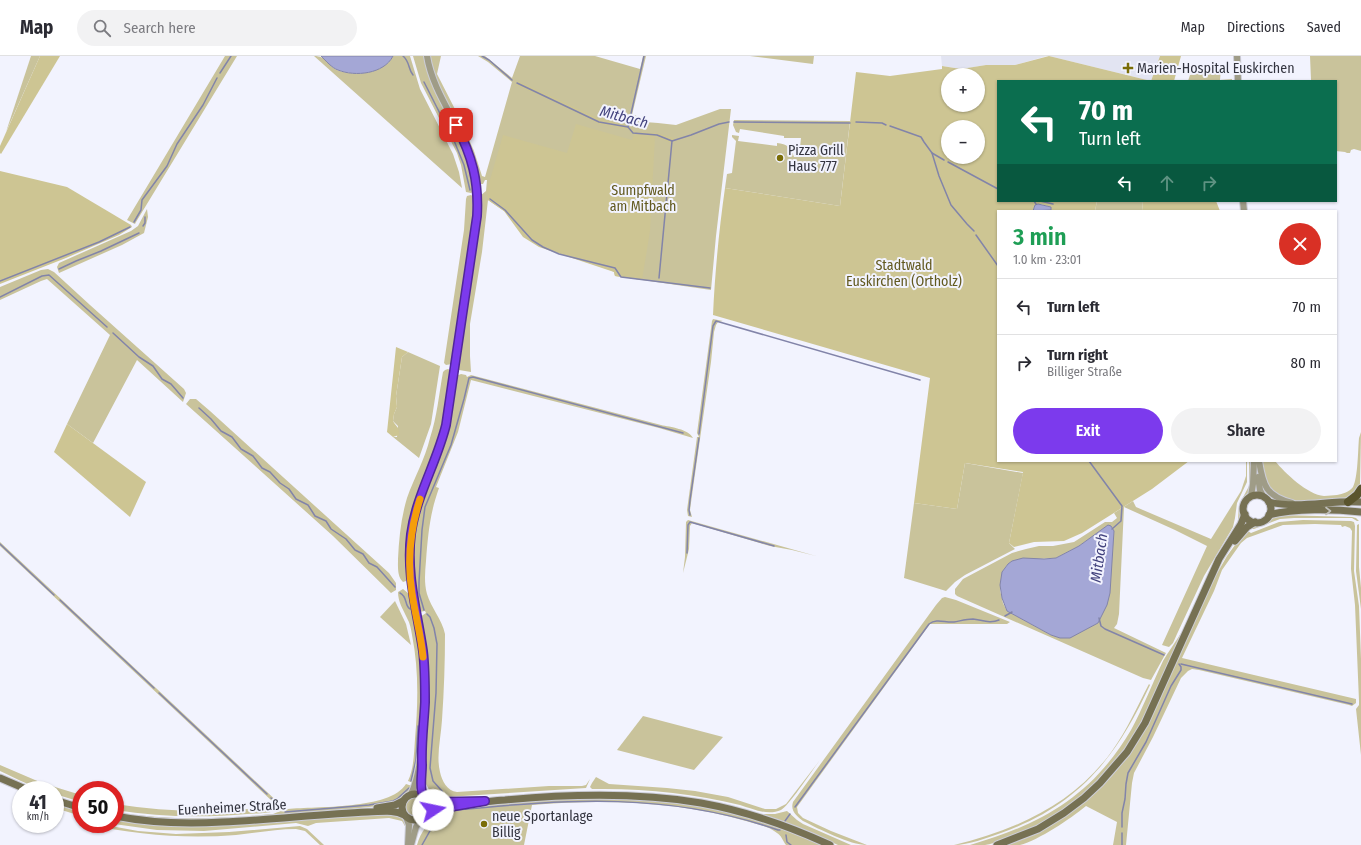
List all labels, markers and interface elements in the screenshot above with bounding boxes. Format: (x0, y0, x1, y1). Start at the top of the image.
search box (77, 10, 357, 46)
text: Map (20, 16, 53, 39)
icon: search (91, 17, 113, 39)
text: Search here (123, 19, 196, 37)
text: Map (1181, 19, 1205, 36)
text: Directions (1227, 19, 1285, 36)
text: Saved (1307, 19, 1341, 36)
place label: Marien-Hospital Euskirchen (1137, 60, 1295, 77)
marker: Marien-Hospital Euskirchen (1122, 62, 1134, 74)
map controls (941, 68, 985, 164)
button: + (941, 68, 985, 112)
text: 70 m (1079, 94, 1133, 127)
icon: left (1013, 96, 1065, 148)
water label: Mitbach (598, 102, 650, 132)
pin (439, 108, 473, 142)
icon: arrive (445, 114, 467, 136)
button: − (941, 120, 985, 164)
text: Turn left (1079, 128, 1141, 150)
place label: Pizza Grill Haus 777 (788, 142, 844, 175)
marker: Pizza Grill Haus 777 (775, 153, 785, 163)
icon: left (1114, 172, 1136, 194)
icon: ahead (1156, 172, 1178, 194)
icon: right (1198, 172, 1220, 194)
park label: Sumpfwald am Mitbach (610, 182, 676, 215)
text: 3 min (1013, 223, 1067, 251)
button: close (1279, 223, 1321, 265)
text: 1.0 km · 23:01 (1013, 252, 1081, 267)
park label: Stadtwald Euskirchen (Ortholz) (846, 257, 962, 290)
icon: left (1013, 296, 1035, 318)
text: Turn left (1047, 298, 1100, 316)
text: 70 m (1292, 298, 1321, 316)
text: Turn right (1047, 346, 1108, 364)
icon: right (1013, 352, 1035, 374)
text: 80 m (1291, 354, 1321, 372)
text: Billiger Straße (1047, 364, 1122, 379)
button: Exit (1013, 408, 1163, 454)
button: Share (1171, 408, 1321, 454)
one-way arrow (1325, 507, 1331, 515)
water label: Mitbach (1087, 532, 1111, 584)
speed limit sign: 50 (72, 781, 124, 833)
position arrow (412, 789, 454, 831)
text: 41 (29, 790, 47, 814)
street label: Euenheimer Straße (177, 796, 287, 819)
place label: neue Sportanlage Billig (492, 808, 593, 841)
text: km/h (27, 811, 49, 823)
marker: neue Sportanlage Billig (479, 819, 489, 829)

